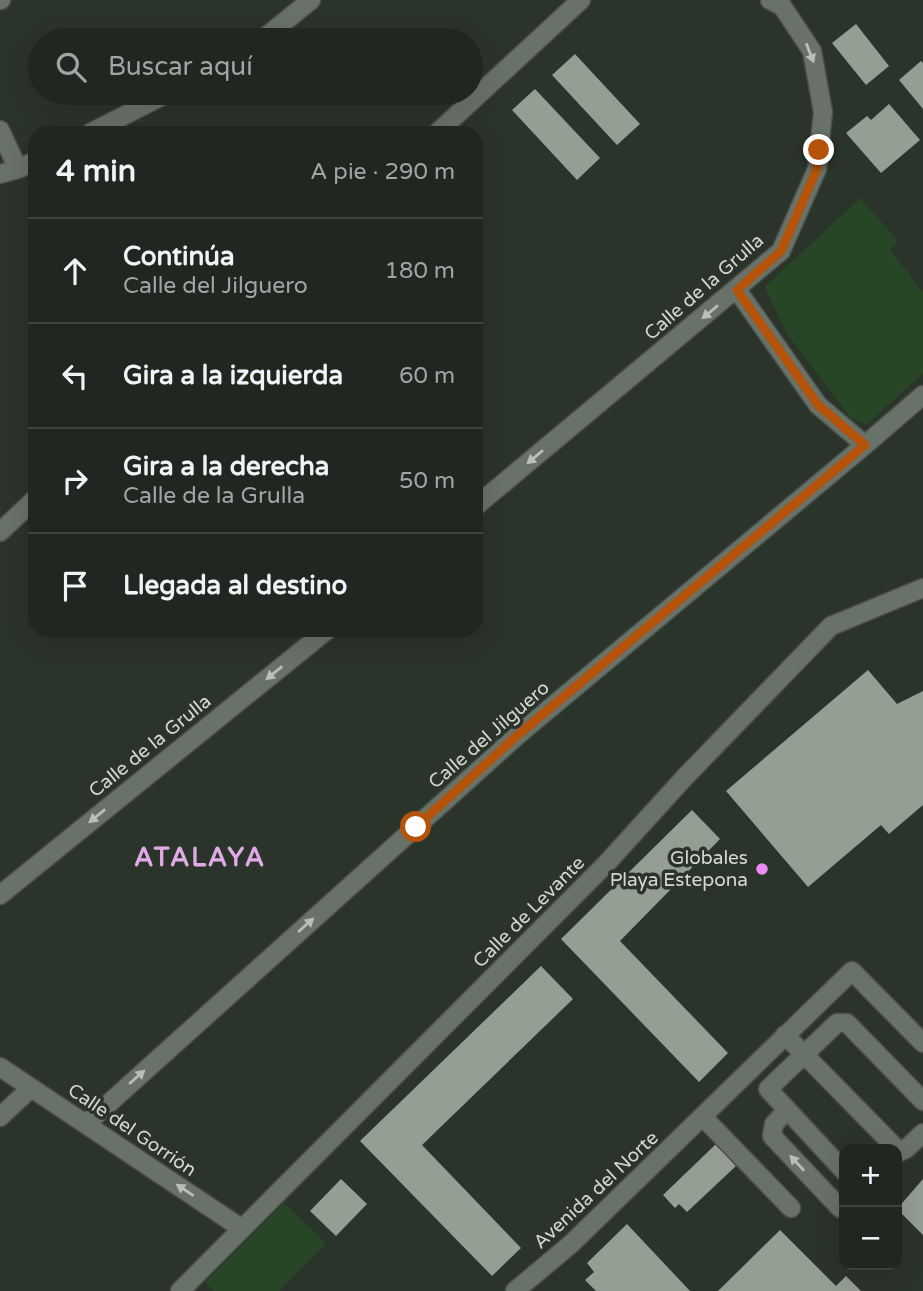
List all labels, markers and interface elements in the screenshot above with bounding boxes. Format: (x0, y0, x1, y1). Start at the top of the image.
search box (28, 28, 483, 105)
one-way arrow (805, 43, 816, 64)
icon: search (52, 48, 90, 86)
text: Buscar aquí (108, 51, 253, 82)
route end (803, 134, 834, 165)
text: 4 min (56, 153, 136, 190)
text: A pie · 290 m (310, 158, 455, 186)
street label: Calle de la Grulla (640, 229, 768, 345)
text: Continúa (123, 241, 235, 272)
icon: ahead (56, 252, 94, 290)
text: 180 m (385, 257, 455, 285)
text: Calle del Jilguero (123, 272, 308, 300)
one-way arrow (701, 304, 719, 320)
icon: left (56, 357, 94, 395)
text: Gira a la izquierda (123, 360, 343, 391)
text: 60 m (399, 362, 455, 390)
one-way arrow (526, 449, 544, 465)
text: Gira a la derecha (123, 451, 329, 482)
icon: right (56, 462, 94, 500)
text: 50 m (399, 467, 455, 495)
text: Calle de la Grulla (123, 482, 305, 510)
icon: arrive (56, 567, 94, 605)
text: Llegada al destino (123, 570, 347, 601)
one-way arrow (265, 666, 283, 680)
street label: Calle del Jilguero (424, 677, 554, 793)
street label: Calle de la Grulla (85, 690, 215, 802)
one-way arrow (88, 809, 106, 823)
route start (400, 811, 431, 842)
district label: ATALAYA (134, 842, 266, 873)
place label: Globales Playa Estepona (610, 847, 748, 891)
street label: Calle de Levante (469, 852, 589, 972)
marker: Globales Playa Estepona (754, 861, 770, 877)
one-way arrow (298, 918, 315, 933)
one-way arrow (128, 1070, 145, 1086)
street label: Calle del Gorrión (64, 1079, 200, 1181)
street label: Avenida del Norte (529, 1127, 663, 1253)
map controls (839, 1144, 902, 1270)
button: + (839, 1144, 902, 1207)
one-way arrow (790, 1155, 806, 1172)
one-way arrow (175, 1183, 195, 1196)
button: − (839, 1207, 902, 1270)

